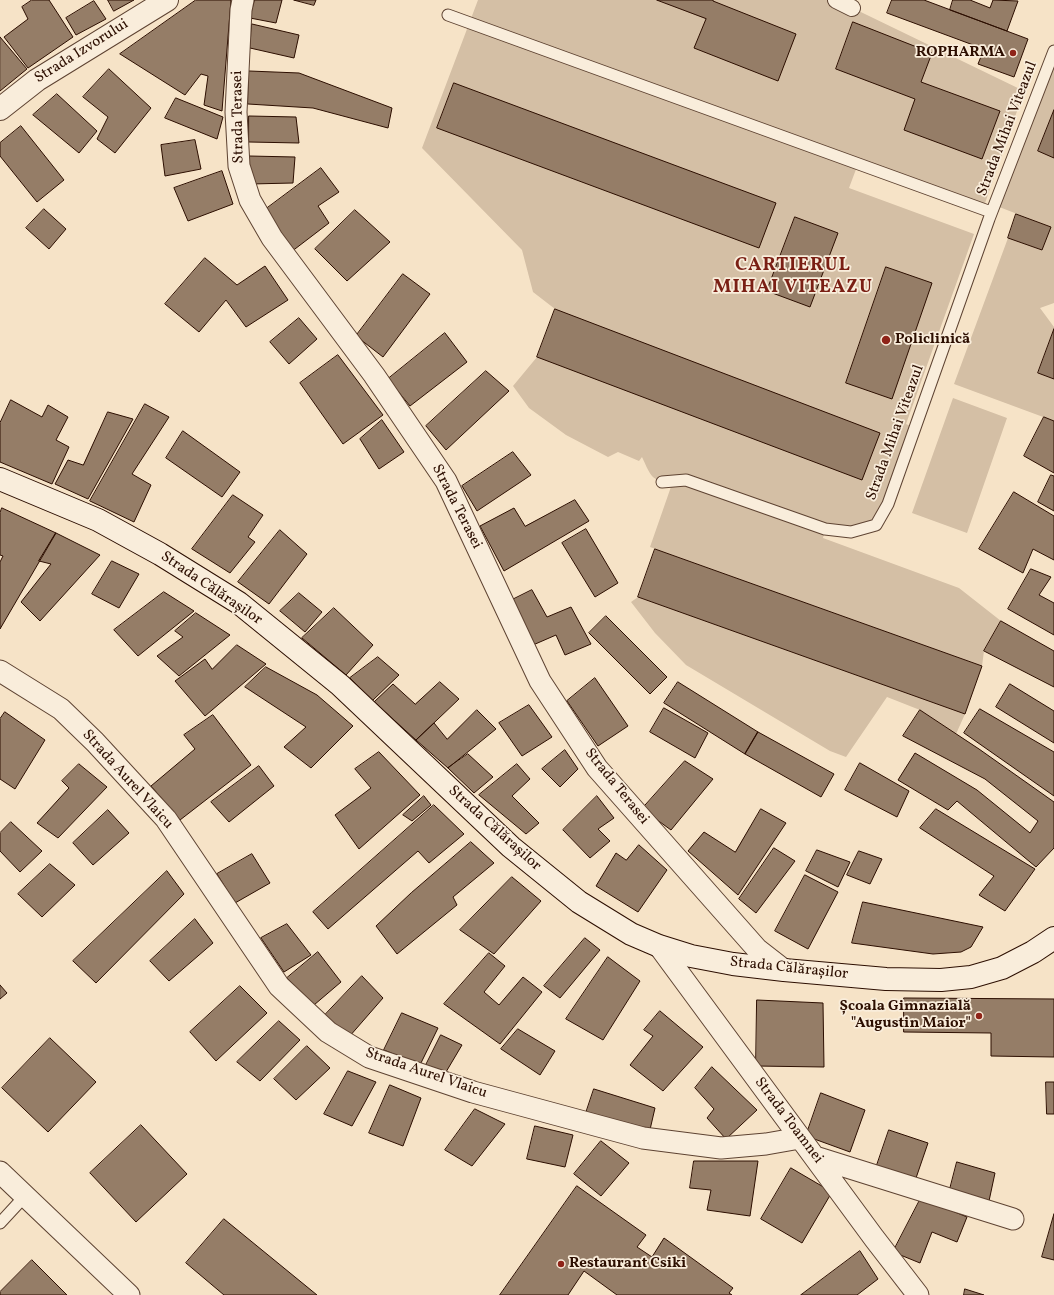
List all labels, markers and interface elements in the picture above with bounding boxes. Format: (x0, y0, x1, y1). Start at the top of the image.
street label: Strada Izvorului (32, 16, 132, 88)
place label: ROPHARMA (916, 44, 1005, 62)
marker: ROPHARMA (1008, 48, 1018, 58)
street label: Strada Mihai Viteazul (974, 59, 1042, 199)
street label: Strada Terasei (229, 70, 249, 164)
district label: CARTIERUL MIHAI VITEAZU (713, 256, 873, 300)
place label: Policlinică (895, 331, 970, 349)
marker: Policlinică (880, 334, 892, 346)
street label: Strada Mihai Viteazul (863, 363, 929, 503)
street label: Strada Terasei (427, 462, 485, 552)
street label: Strada Călărașilor (157, 548, 265, 630)
street label: Strada Aurel Vlaicu (78, 727, 176, 833)
street label: Strada Terasei (580, 745, 652, 829)
street label: Strada Călărașilor (444, 783, 544, 875)
street label: Strada Călărașilor (729, 954, 849, 984)
place label: Școala Gimnazială "Augustin Maior" (840, 998, 971, 1033)
marker: Școala Gimnazială "Augustin Maior" (974, 1011, 984, 1021)
street label: Strada Aurel Vlaicu (363, 1045, 489, 1103)
street label: Strada Toamnei (750, 1074, 826, 1168)
place label: Restaurant Csiki (569, 1255, 686, 1273)
marker: Restaurant Csiki (556, 1259, 566, 1269)

